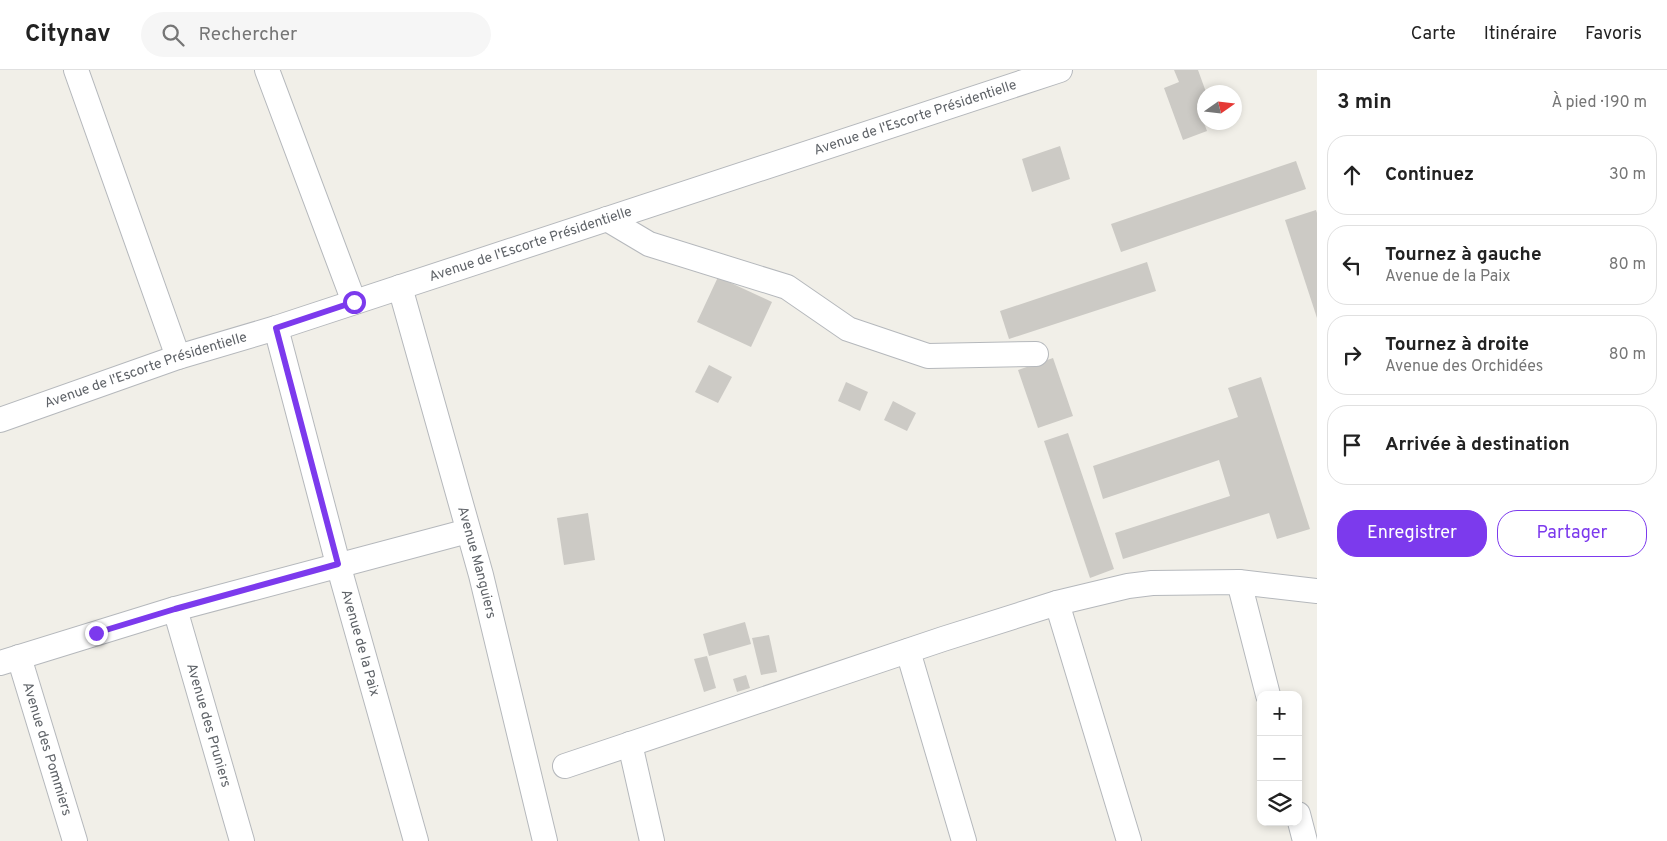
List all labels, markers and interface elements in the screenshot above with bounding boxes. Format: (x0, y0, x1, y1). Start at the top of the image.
search box (141, 12, 491, 57)
text: Citynav (25, 20, 111, 50)
icon: search (159, 21, 187, 49)
text: Rechercher (199, 23, 297, 47)
text: Carte (1411, 23, 1456, 46)
text: Itinéraire (1484, 23, 1557, 46)
text: Favoris (1585, 23, 1642, 46)
street label: Avenue de l'Escorte Présidentielle (812, 76, 1019, 159)
north arrow (1197, 85, 1242, 130)
text: 3 min (1337, 89, 1392, 116)
text: À pied · 190 m (1552, 93, 1647, 113)
icon: ahead (1338, 161, 1366, 189)
text: Continuez (1385, 163, 1474, 187)
text: 30 m (1609, 165, 1646, 185)
street label: Avenue de l'Escorte Présidentielle (427, 203, 634, 286)
text: Tournez à gauche (1385, 243, 1542, 267)
icon: left (1338, 251, 1366, 279)
text: 80 m (1609, 255, 1646, 275)
text: Avenue de la Paix (1385, 267, 1511, 287)
route start (343, 291, 366, 314)
street label: Avenue de l'Escorte Présidentielle (42, 329, 249, 412)
text: Tournez à droite (1385, 333, 1529, 357)
icon: right (1338, 341, 1366, 369)
text: 80 m (1609, 345, 1646, 365)
text: Avenue des Orchidées (1385, 357, 1543, 377)
icon: arrive (1338, 431, 1366, 459)
text: Arrivée à destination (1385, 433, 1570, 457)
street label: Avenue Manguiers (454, 504, 500, 620)
button: Enregistrer (1337, 510, 1487, 557)
button: Partager (1497, 510, 1647, 557)
street label: Avenue de la Paix (337, 588, 383, 698)
route end (85, 622, 108, 645)
street label: Avenue des Pruniers (183, 661, 235, 789)
street label: Avenue des Pommiers (19, 680, 75, 818)
map controls (1257, 691, 1302, 826)
button: + (1257, 691, 1302, 736)
button: − (1257, 736, 1302, 781)
button: layers (1257, 781, 1302, 826)

